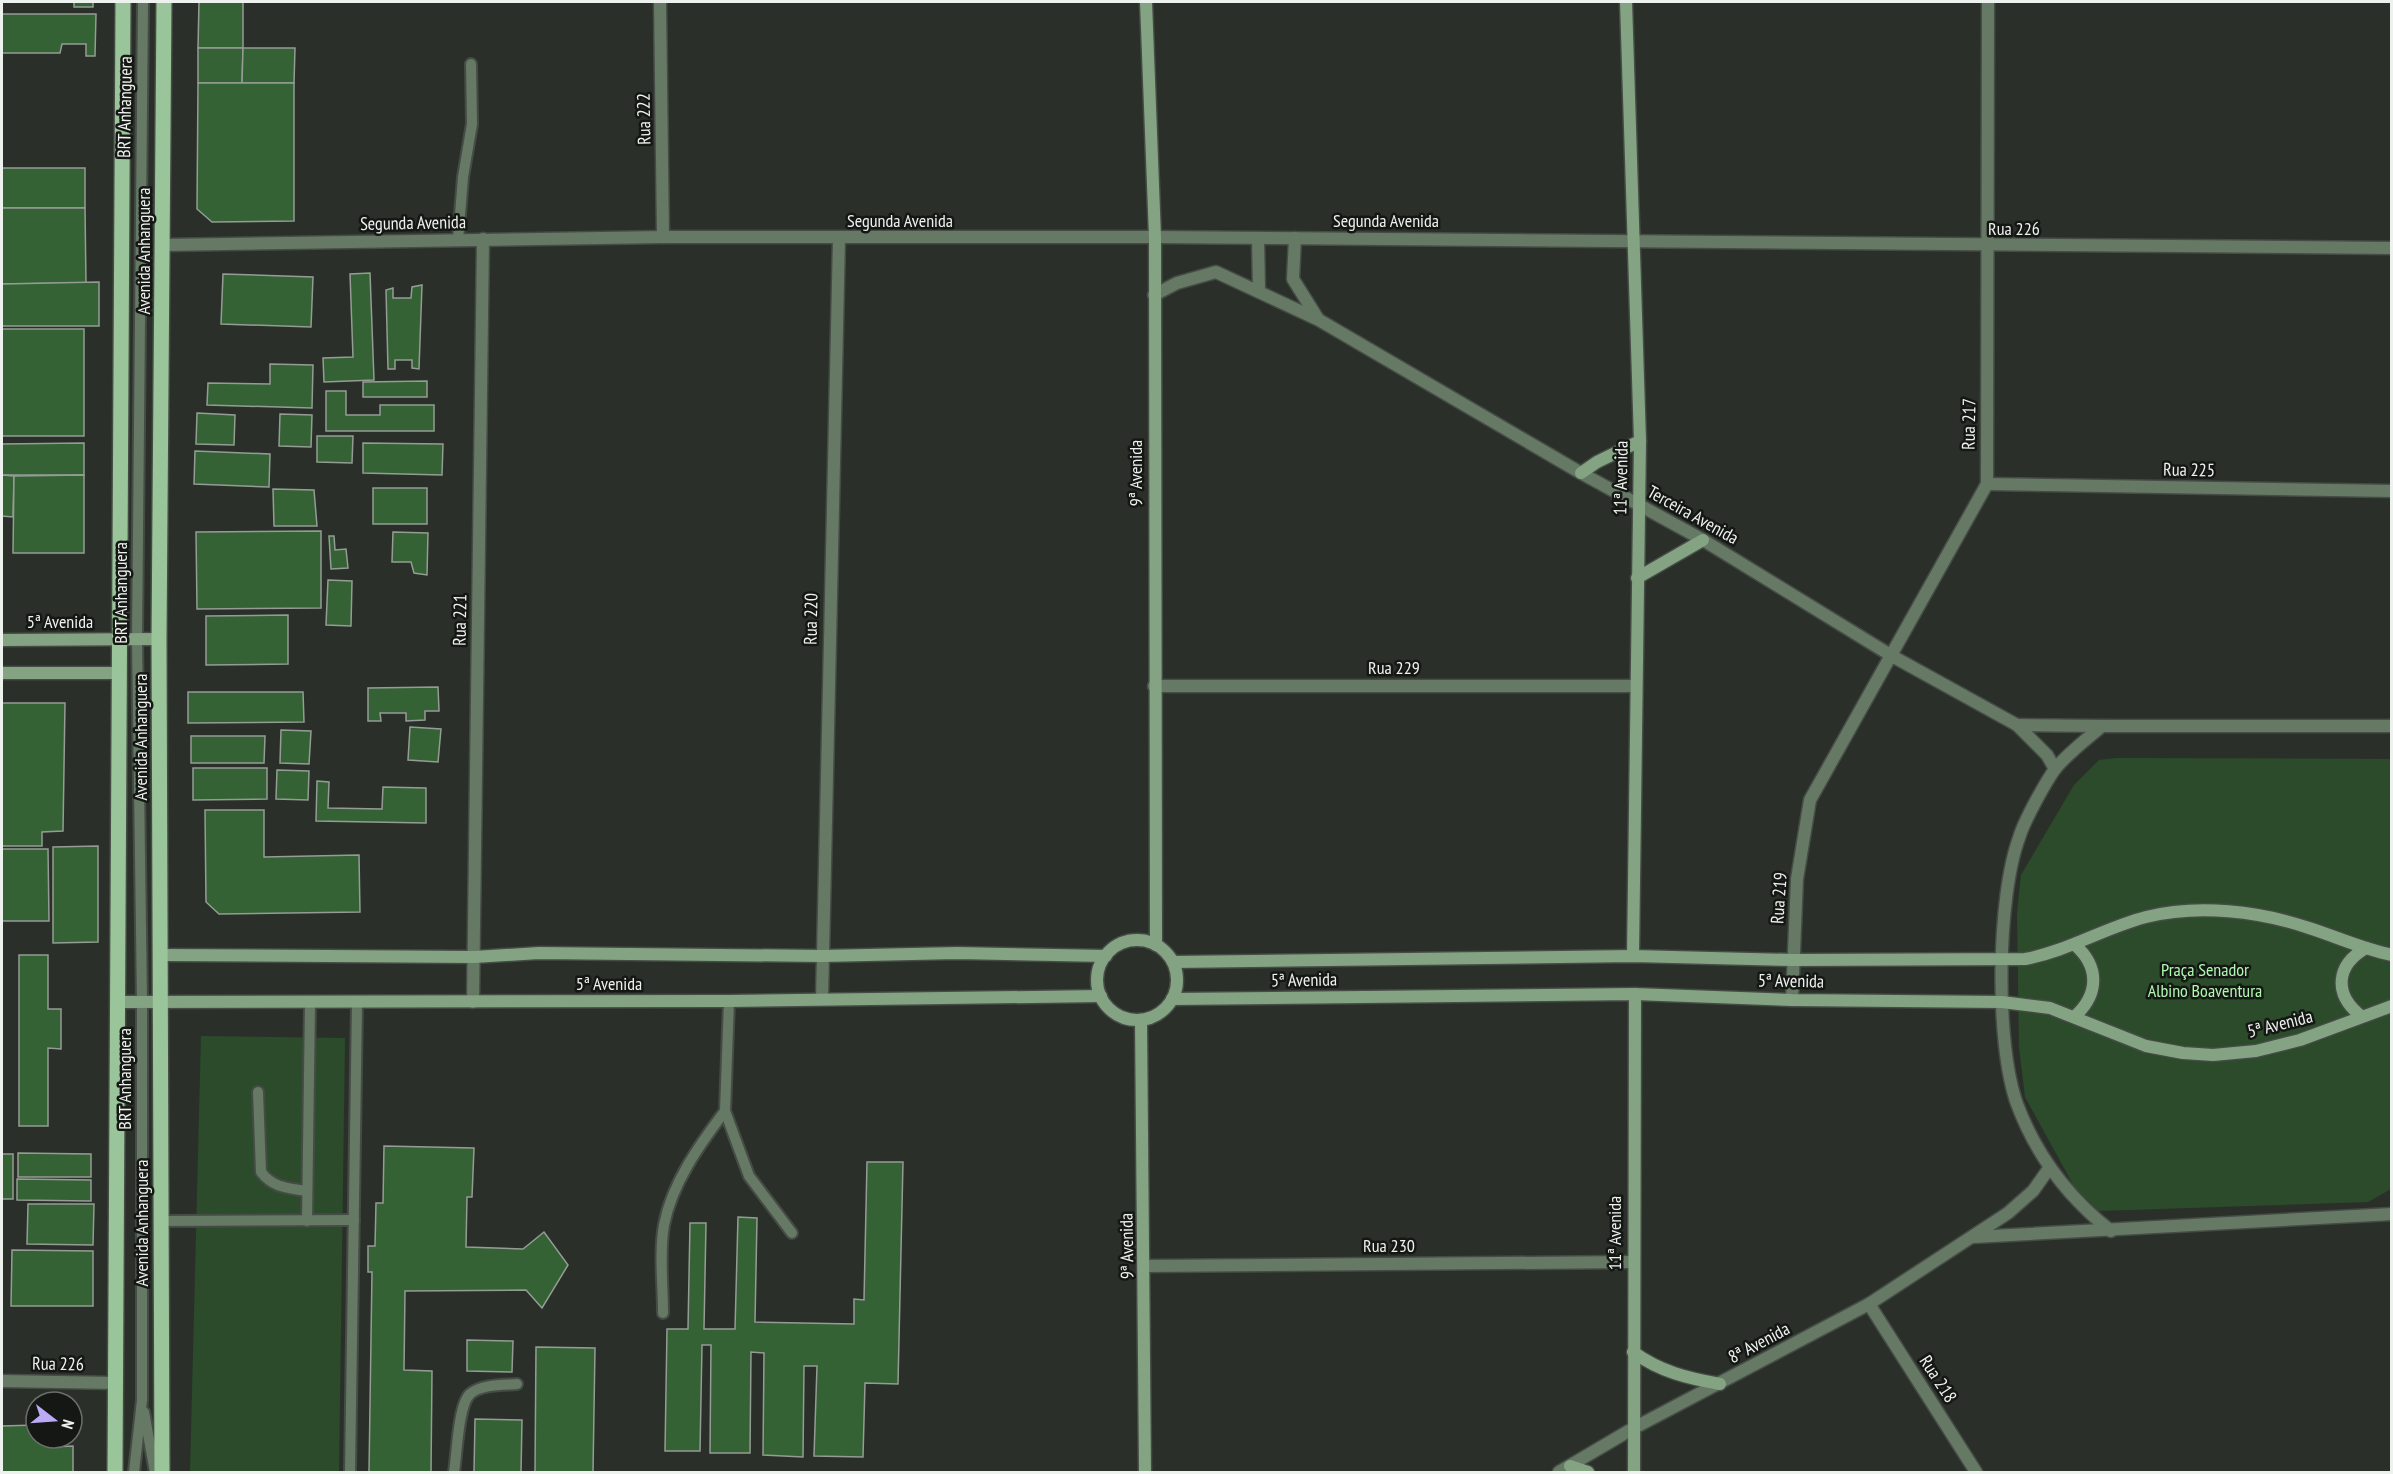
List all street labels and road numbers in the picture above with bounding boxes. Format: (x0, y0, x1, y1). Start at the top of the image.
street label: BRT Anhanguera (112, 56, 137, 158)
street label: Rua 222 (632, 93, 655, 145)
street label: Avenida Anhanguera (132, 187, 155, 315)
street label: Segunda Avenida (847, 209, 953, 232)
street label: Segunda Avenida (1333, 209, 1439, 232)
street label: Segunda Avenida (360, 210, 466, 235)
street label: Rua 226 (1988, 217, 2040, 240)
street label: Rua 217 (1957, 398, 1980, 450)
street label: 9ª Avenida (1124, 440, 1147, 506)
street label: 11ª Avenida (1608, 441, 1633, 515)
street label: Rua 225 (2163, 458, 2215, 481)
street label: Terceira Avenida (1644, 480, 1743, 549)
street label: BRT Anhanguera (109, 542, 132, 644)
street label: Rua 220 (799, 593, 822, 645)
street label: Rua 221 (448, 594, 471, 646)
street label: 5ª Avenida (27, 610, 93, 633)
street label: Rua 229 (1368, 656, 1420, 679)
street label: Avenida Anhanguera (129, 673, 152, 801)
street label: Rua 219 (1765, 871, 1792, 925)
street label: 5ª Avenida (1271, 967, 1337, 992)
street label: 5ª Avenida (1758, 968, 1824, 993)
street label: 5ª Avenida (576, 972, 642, 995)
street label: 5ª Avenida (2245, 1004, 2315, 1043)
street label: BRT Anhanguera (113, 1028, 136, 1130)
street label: Avenida Anhanguera (130, 1159, 153, 1287)
street label: 11ª Avenida (1603, 1196, 1626, 1270)
street label: 9ª Avenida (1114, 1213, 1139, 1279)
street label: Rua 230 (1363, 1234, 1415, 1257)
street label: 8ª Avenida (1724, 1317, 1793, 1368)
street label: Rua 218 (1915, 1351, 1962, 1407)
street label: Rua 226 (32, 1352, 84, 1375)

